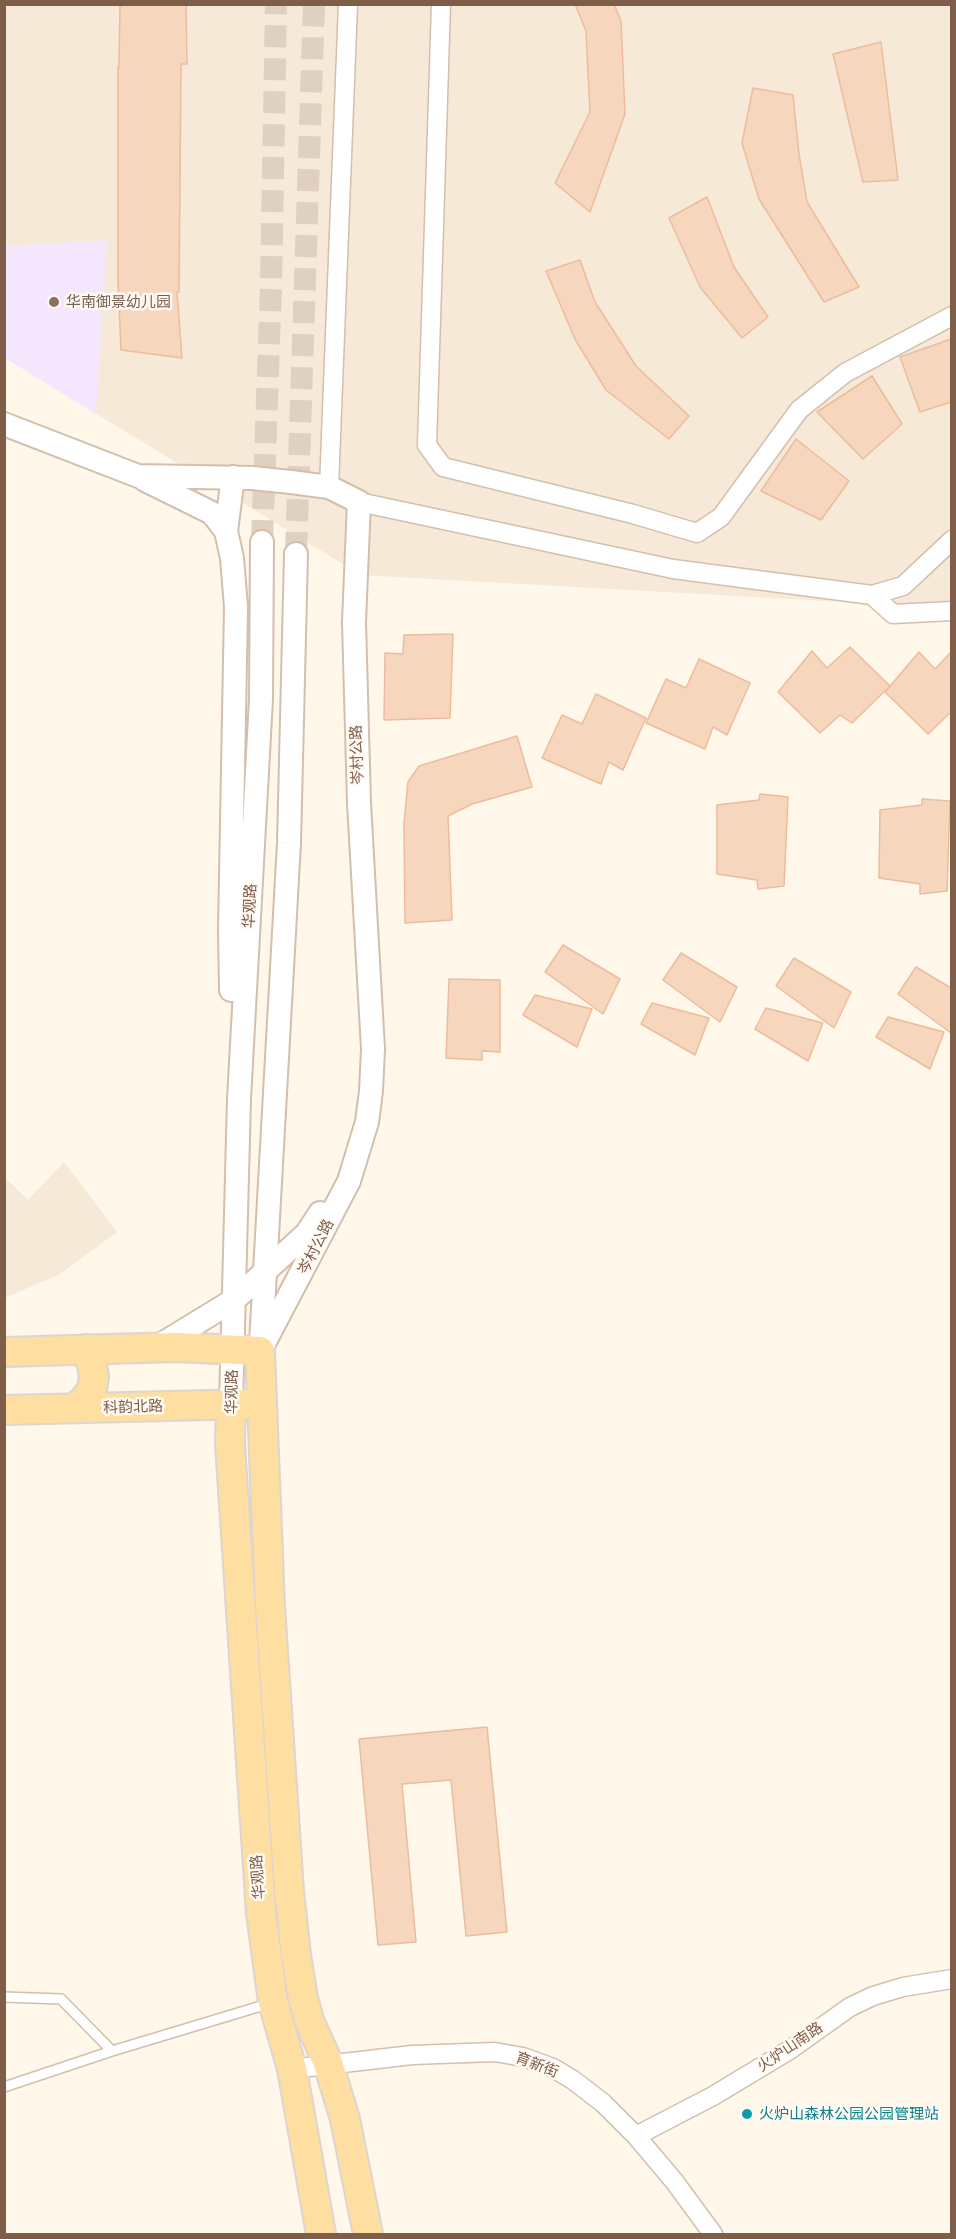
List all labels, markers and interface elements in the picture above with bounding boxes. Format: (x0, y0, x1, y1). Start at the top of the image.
place label: 华南御景幼儿园 (66, 293, 171, 311)
marker: 华南御景幼儿园 (47, 295, 61, 309)
street label: 岑村公路 (347, 725, 367, 785)
street label: 华观路 (240, 883, 260, 929)
street label: 岑村公路 (294, 1216, 338, 1278)
street label: 华观路 (223, 1369, 241, 1415)
street label: 科韵北路 (103, 1397, 163, 1417)
street label: 华观路 (247, 1854, 269, 1900)
street label: 火炉山南路 (754, 2019, 826, 2075)
street label: 育新街 (513, 2049, 561, 2081)
place label: 火炉山森林公园公园管理站 (759, 2105, 939, 2123)
marker: 火炉山森林公园公园管理站 (740, 2107, 754, 2121)

